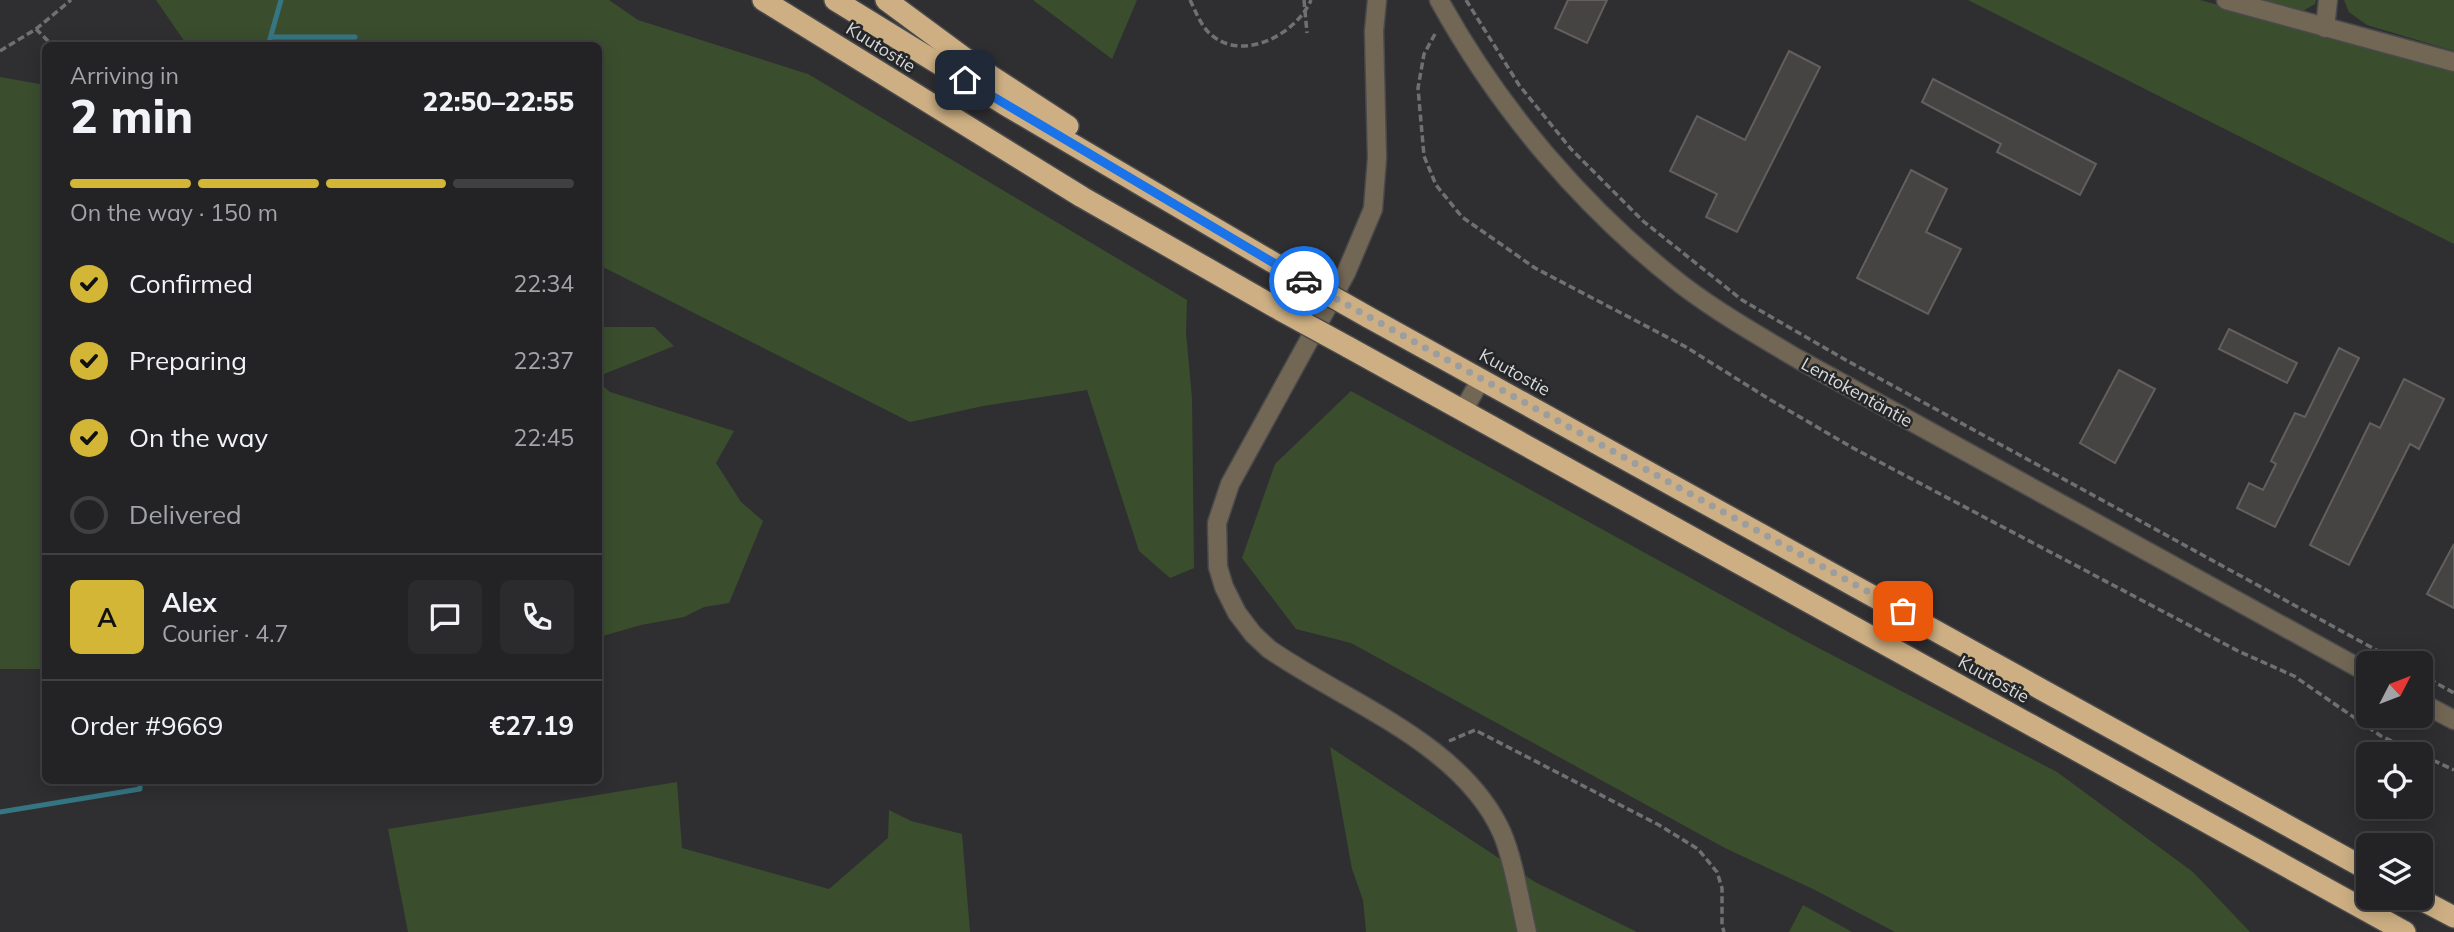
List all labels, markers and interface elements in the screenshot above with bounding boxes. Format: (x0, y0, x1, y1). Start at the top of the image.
street label: Kuutostie (842, 17, 920, 77)
pin (935, 50, 995, 110)
text: Arriving in (70, 61, 179, 90)
icon: home (946, 61, 984, 99)
text: 22:50–22:55 (423, 85, 574, 118)
text: 2 min (70, 87, 193, 145)
text: On the way · 150 m (70, 198, 278, 227)
courier (1269, 246, 1339, 316)
icon: car (1285, 262, 1323, 300)
icon: check (70, 265, 108, 303)
text: Confirmed (129, 267, 253, 300)
text: 22:34 (514, 269, 574, 298)
icon: check (70, 342, 108, 380)
street label: Kuutostie (1475, 343, 1555, 401)
text: Preparing (129, 344, 247, 377)
text: 22:37 (514, 346, 574, 375)
street label: Lentokentäntie (1797, 352, 1917, 432)
icon: check (70, 419, 108, 457)
text: On the way (129, 421, 268, 454)
text: 22:45 (514, 423, 574, 452)
text: Delivered (129, 498, 242, 531)
button: chat (408, 580, 482, 654)
button: phone (500, 580, 574, 654)
pin (1873, 581, 1933, 641)
text: Alex (162, 586, 217, 619)
icon: bag (1884, 592, 1922, 630)
text: A (97, 601, 117, 634)
text: Courier · 4.7 (162, 619, 288, 648)
street label: Kuutostie (1954, 650, 2034, 708)
north arrow (2356, 651, 2432, 728)
map controls (2356, 651, 2433, 910)
text: Order #9669 (70, 709, 223, 742)
text: €27.19 (490, 709, 574, 742)
button: locate (2356, 742, 2433, 819)
button: layers (2356, 833, 2433, 910)

